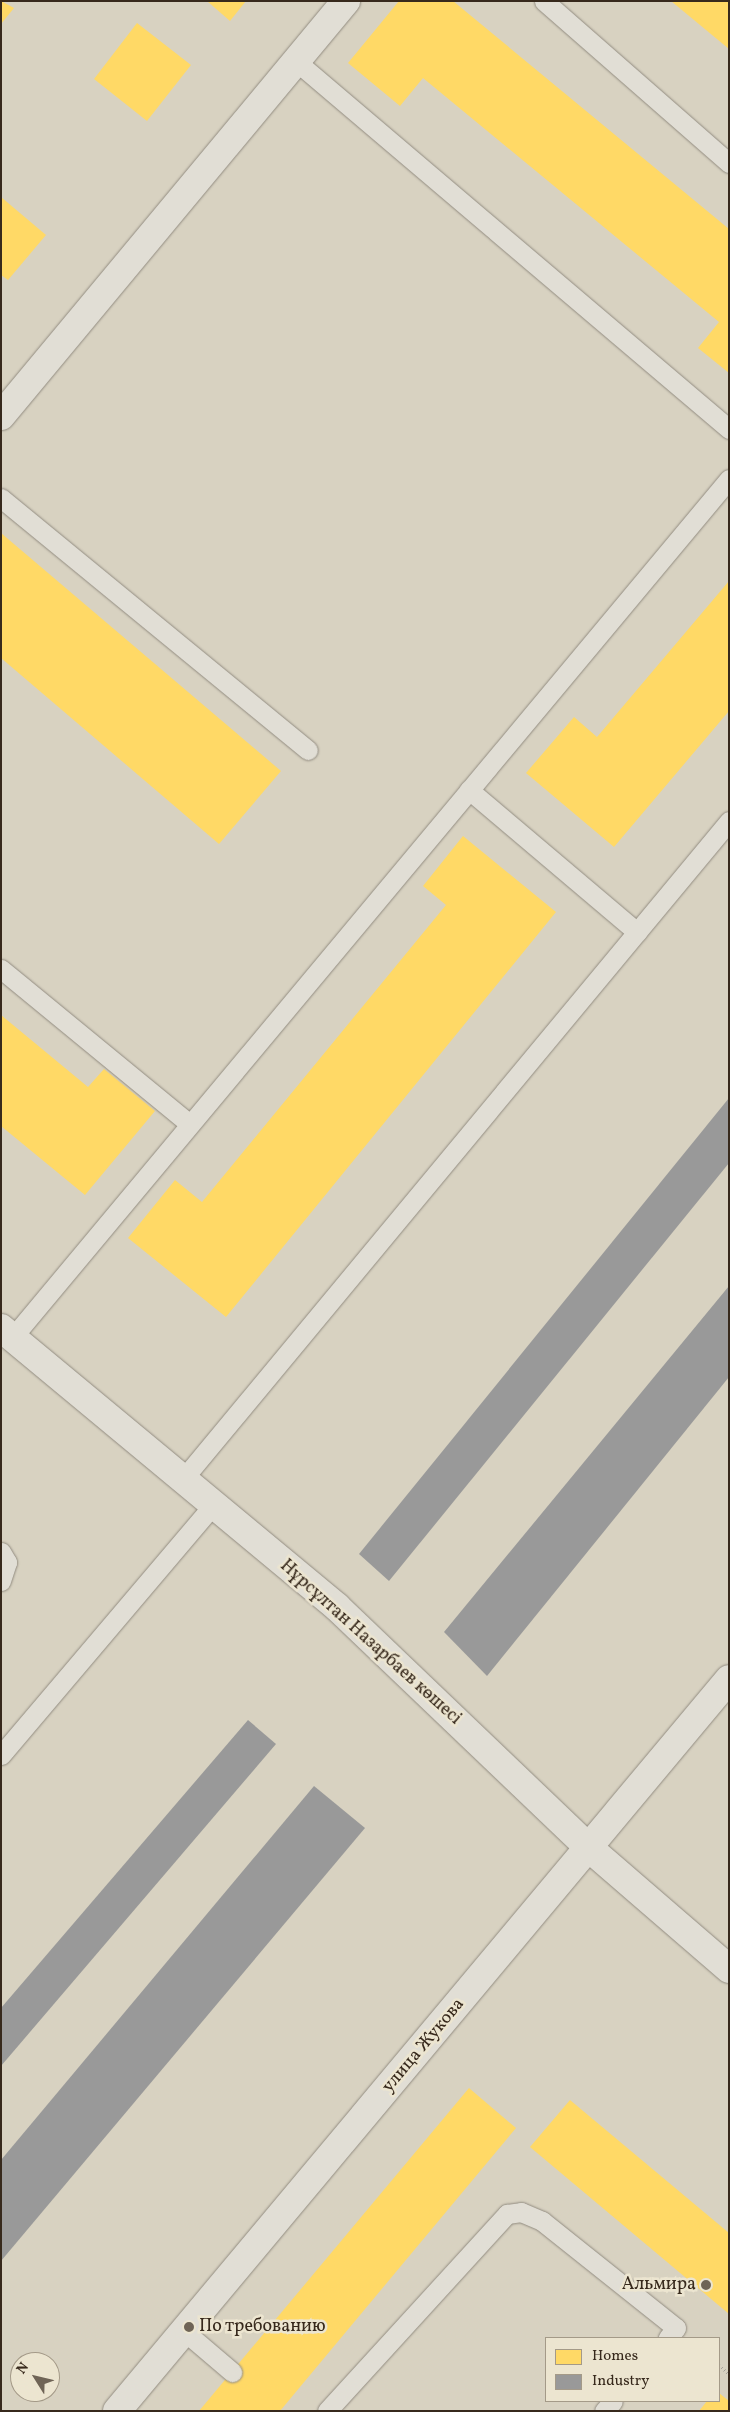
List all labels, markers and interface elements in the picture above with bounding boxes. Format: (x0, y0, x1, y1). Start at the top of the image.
street label: Нұрсұлтан Назарбаев көшесі (275, 1556, 465, 1730)
street label: улица Жукова (378, 1994, 470, 2098)
place label: Альмира (622, 2274, 696, 2296)
marker: Альмира (700, 2279, 712, 2291)
place label: По требованию (199, 2316, 326, 2338)
marker: По требованию (183, 2321, 195, 2333)
legend (545, 2337, 720, 2402)
text: Homes (592, 2346, 638, 2367)
north arrow (10, 2352, 60, 2402)
text: N (13, 2359, 34, 2378)
text: Industry (592, 2371, 649, 2392)

